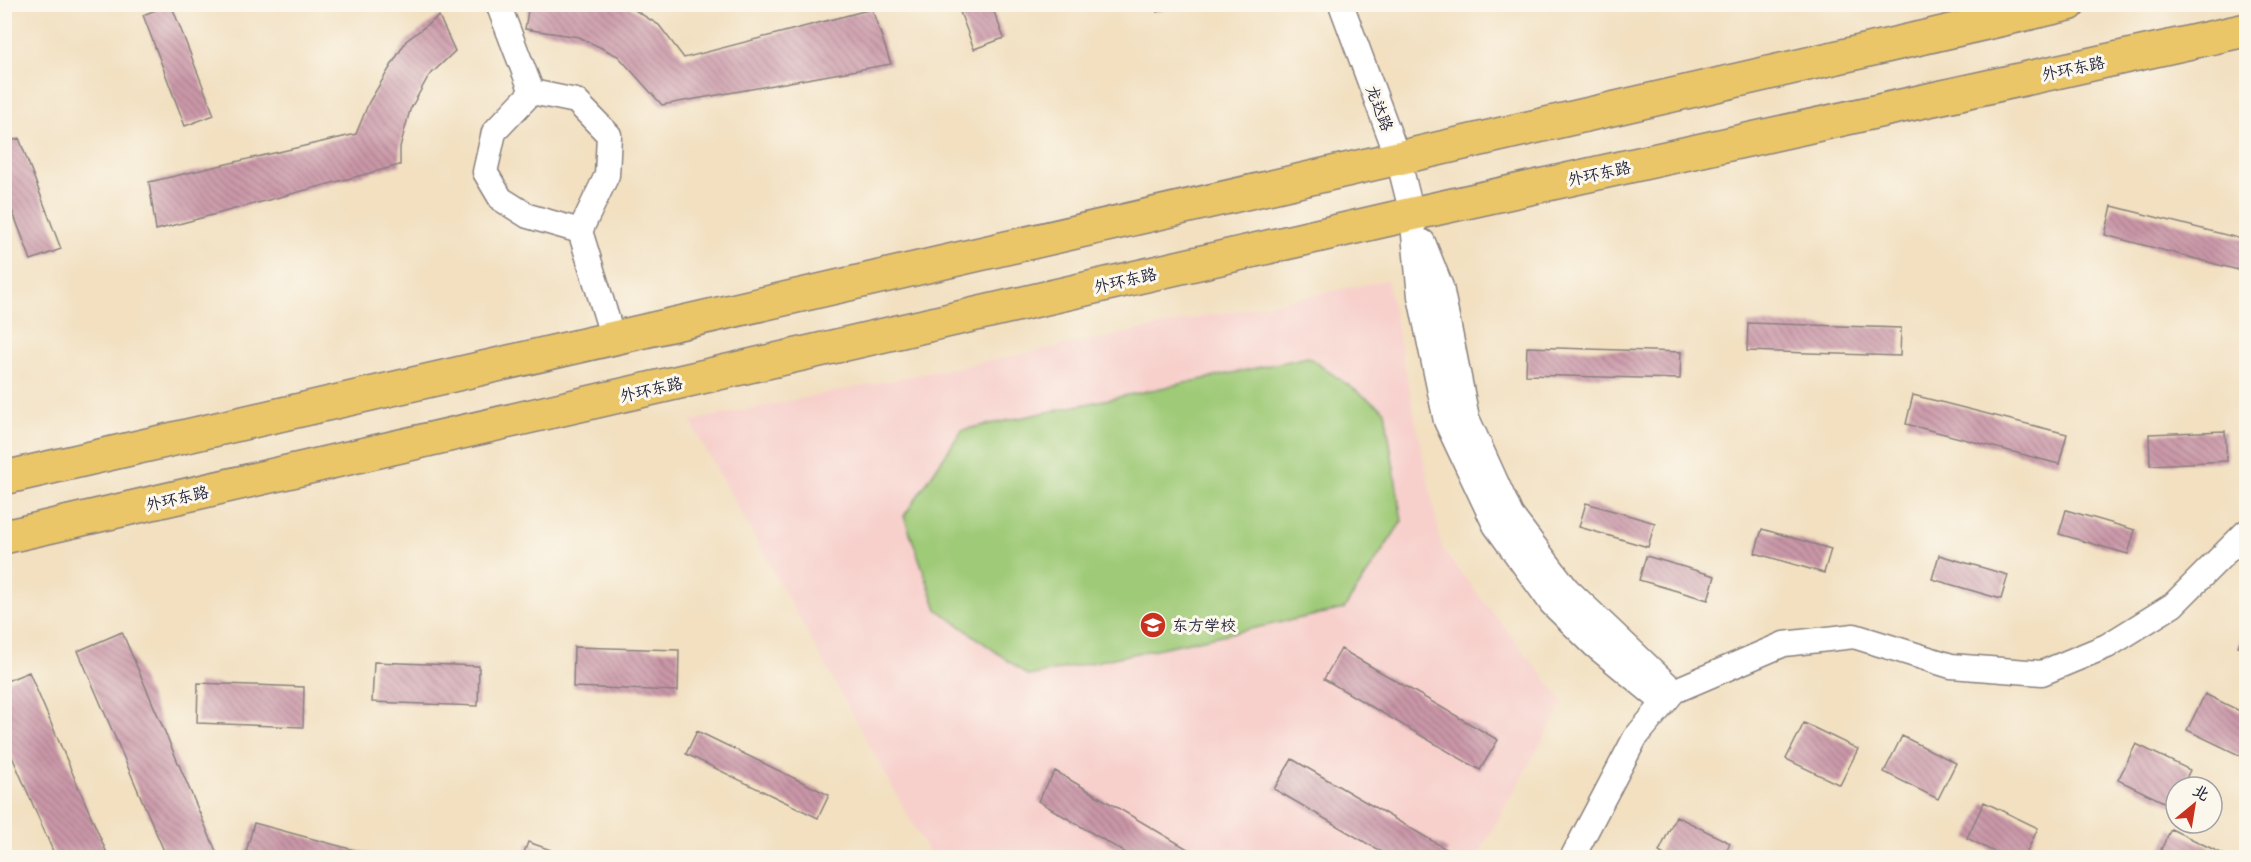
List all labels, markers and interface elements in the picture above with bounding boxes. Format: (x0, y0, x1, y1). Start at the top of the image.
street label: 外环东路 (2039, 51, 2106, 84)
street label: 龙达路 (1362, 82, 1399, 134)
street label: 外环东路 (1565, 156, 1632, 189)
street label: 外环东路 (1091, 262, 1158, 297)
street label: 外环东路 (617, 371, 684, 406)
street label: 外环东路 (143, 480, 210, 515)
school or university icon: 东方学校 (1138, 610, 1168, 640)
place label: 东方学校 (1172, 614, 1236, 635)
north arrow (2164, 775, 2224, 835)
text: 北 (2190, 778, 2214, 805)

